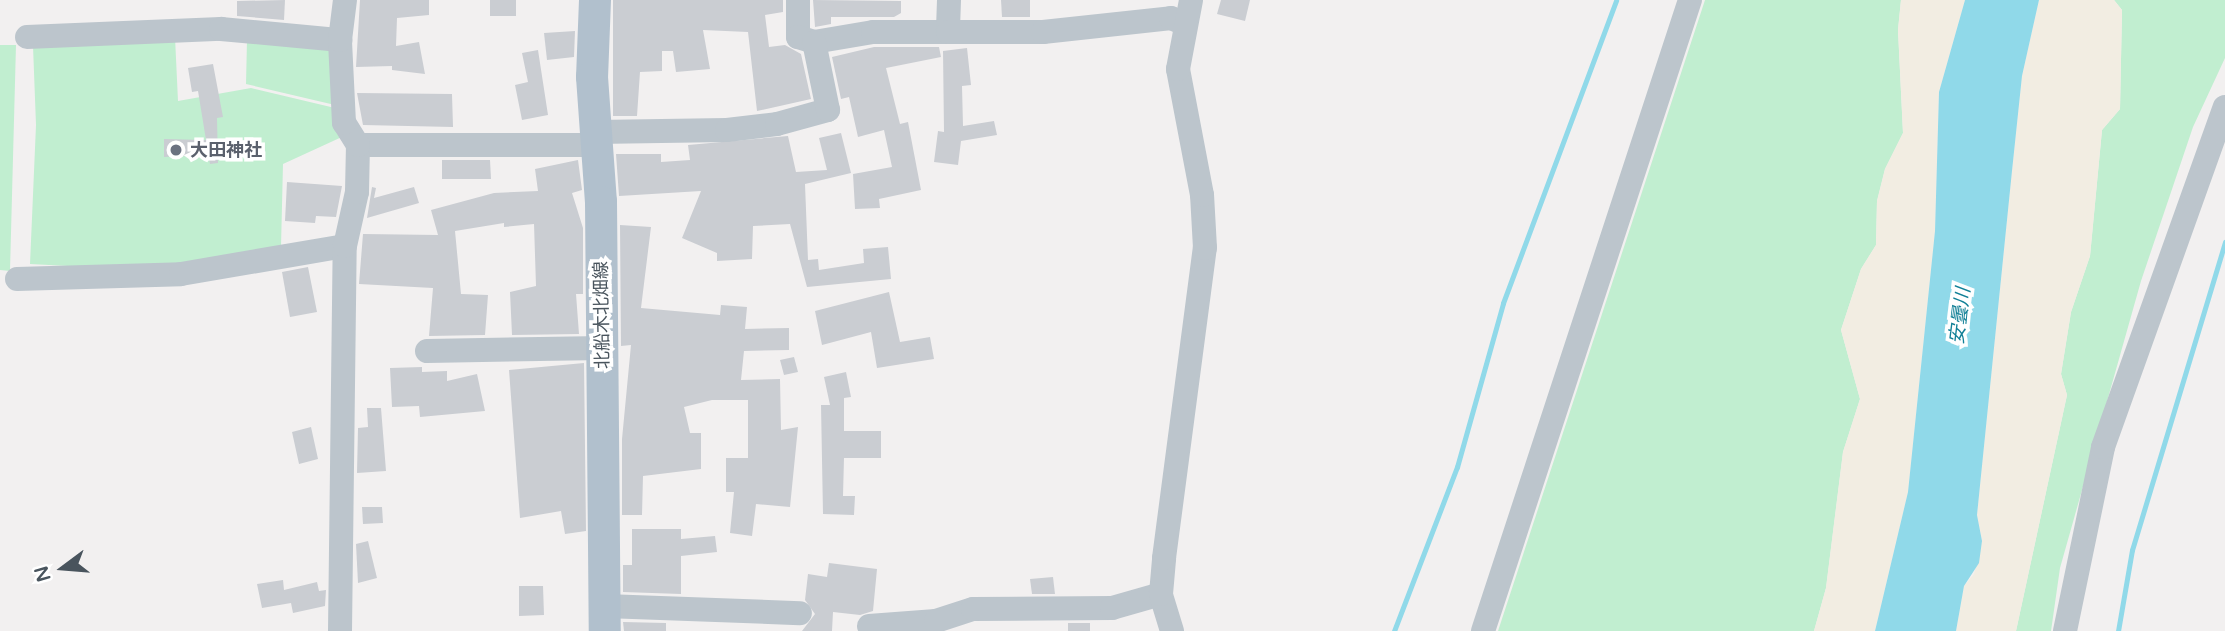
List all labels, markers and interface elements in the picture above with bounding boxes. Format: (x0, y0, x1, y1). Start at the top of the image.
place label: 大田神社 (190, 139, 262, 161)
marker: 大田神社 (168, 142, 184, 158)
street label: 北船木北畑線 (590, 261, 614, 369)
water label: 安曇川 (1946, 286, 1976, 346)
north arrow (28, 533, 98, 603)
text: N (30, 563, 55, 584)

